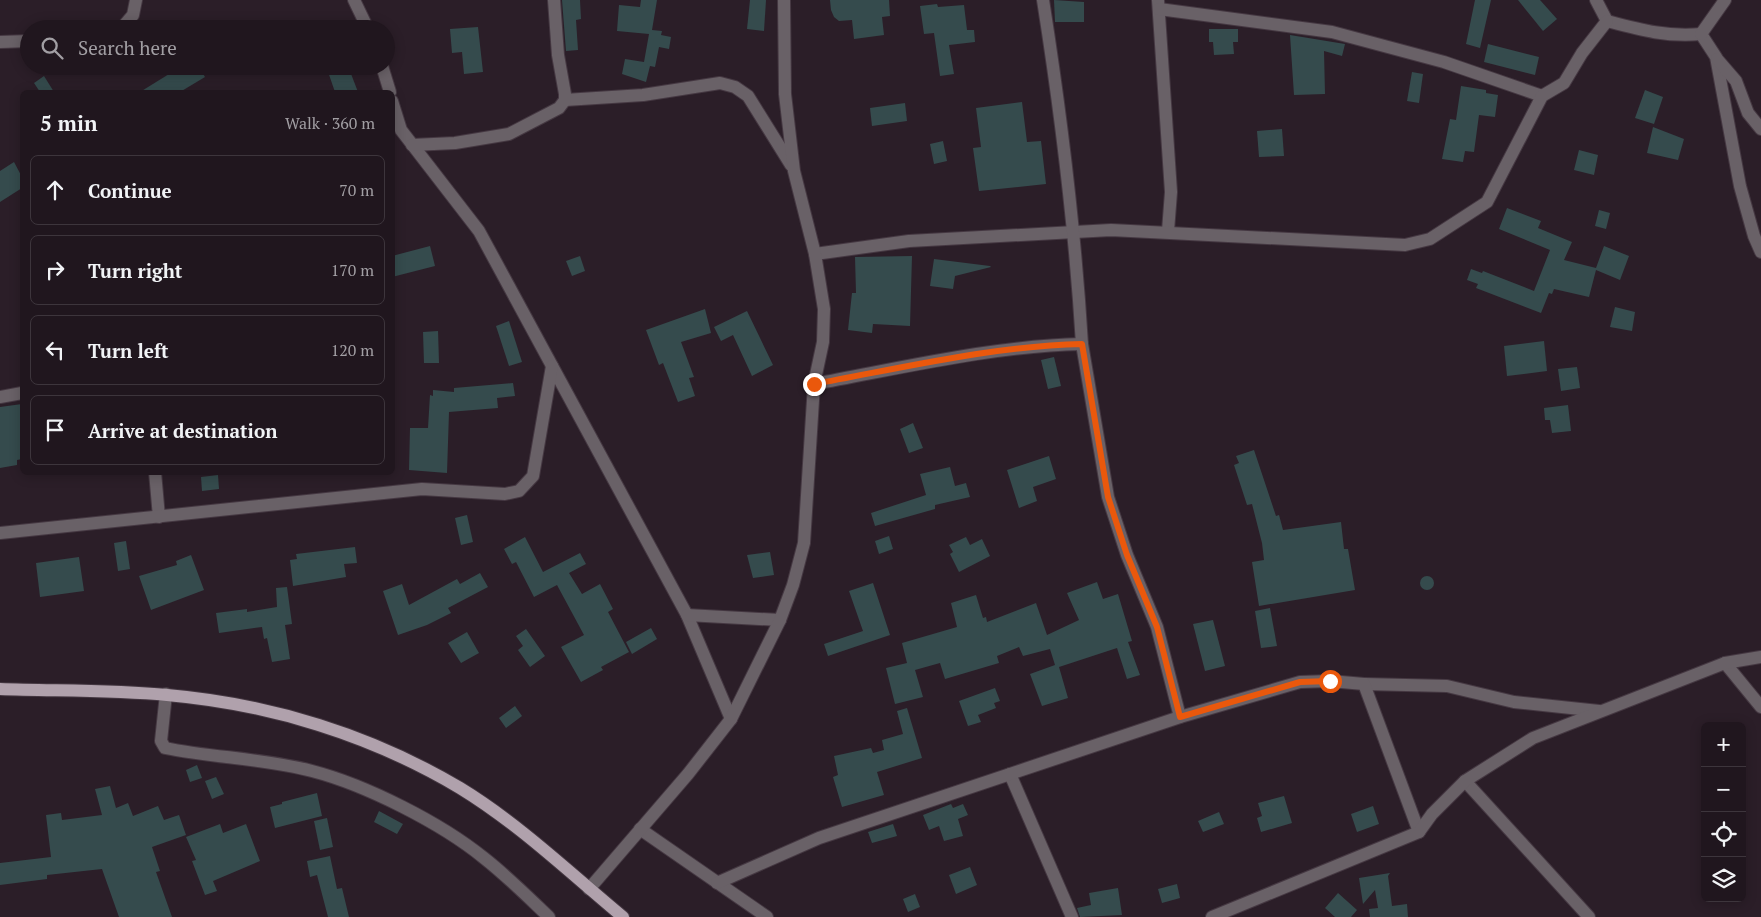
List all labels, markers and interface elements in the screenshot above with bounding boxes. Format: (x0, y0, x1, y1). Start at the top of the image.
search box (20, 20, 395, 75)
icon: search (38, 34, 66, 62)
text: Search here (78, 35, 177, 60)
text: 5 min (40, 109, 97, 137)
text: Walk · 360 m (285, 112, 375, 134)
icon: ahead (41, 176, 69, 204)
text: Continue (88, 178, 172, 203)
text: 70 m (339, 179, 374, 201)
icon: right (41, 256, 69, 284)
text: Turn right (88, 258, 182, 283)
text: 170 m (331, 259, 374, 281)
icon: left (41, 336, 69, 364)
text: Turn left (88, 338, 169, 363)
text: 120 m (331, 339, 374, 361)
route end (803, 373, 826, 396)
icon: arrive (41, 416, 69, 444)
text: Arrive at destination (88, 418, 277, 443)
route start (1319, 670, 1342, 693)
map controls (1701, 722, 1746, 902)
button: + (1701, 722, 1746, 767)
button: − (1701, 767, 1746, 812)
button: locate (1701, 812, 1746, 857)
button: layers (1701, 857, 1746, 902)

